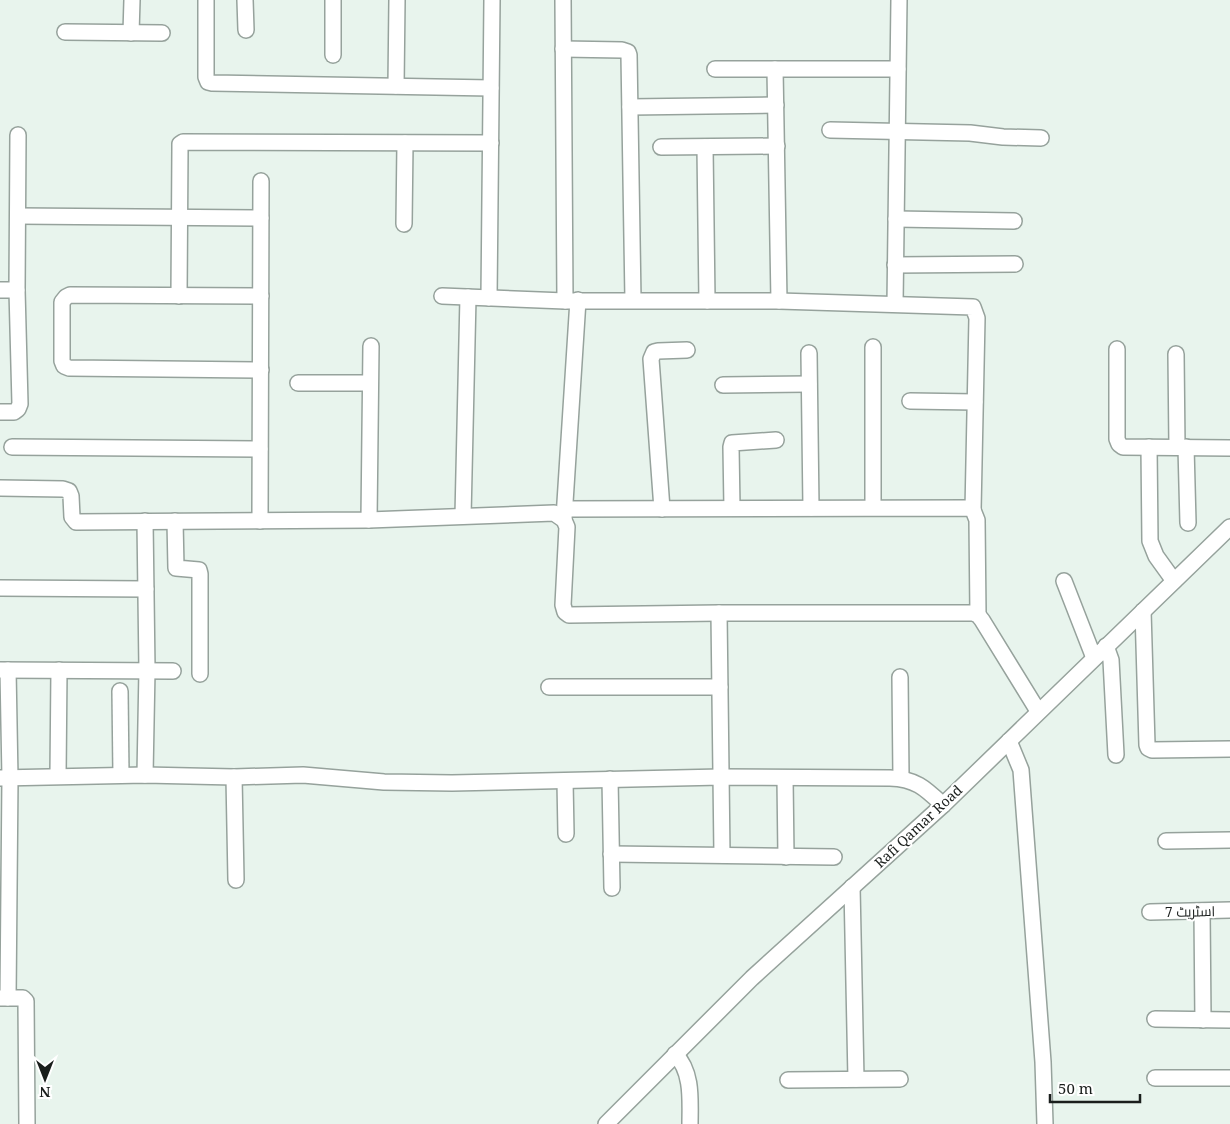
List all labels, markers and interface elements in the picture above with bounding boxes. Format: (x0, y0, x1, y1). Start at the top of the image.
street label: Rafi Qamar Road (870, 780, 966, 872)
street label: اسٹریٹ 7 (1165, 901, 1215, 921)
north arrow (20, 1054, 70, 1104)
scale bar (1050, 1072, 1140, 1104)
text: 50 m (1058, 1078, 1093, 1098)
text: N (39, 1083, 51, 1102)

